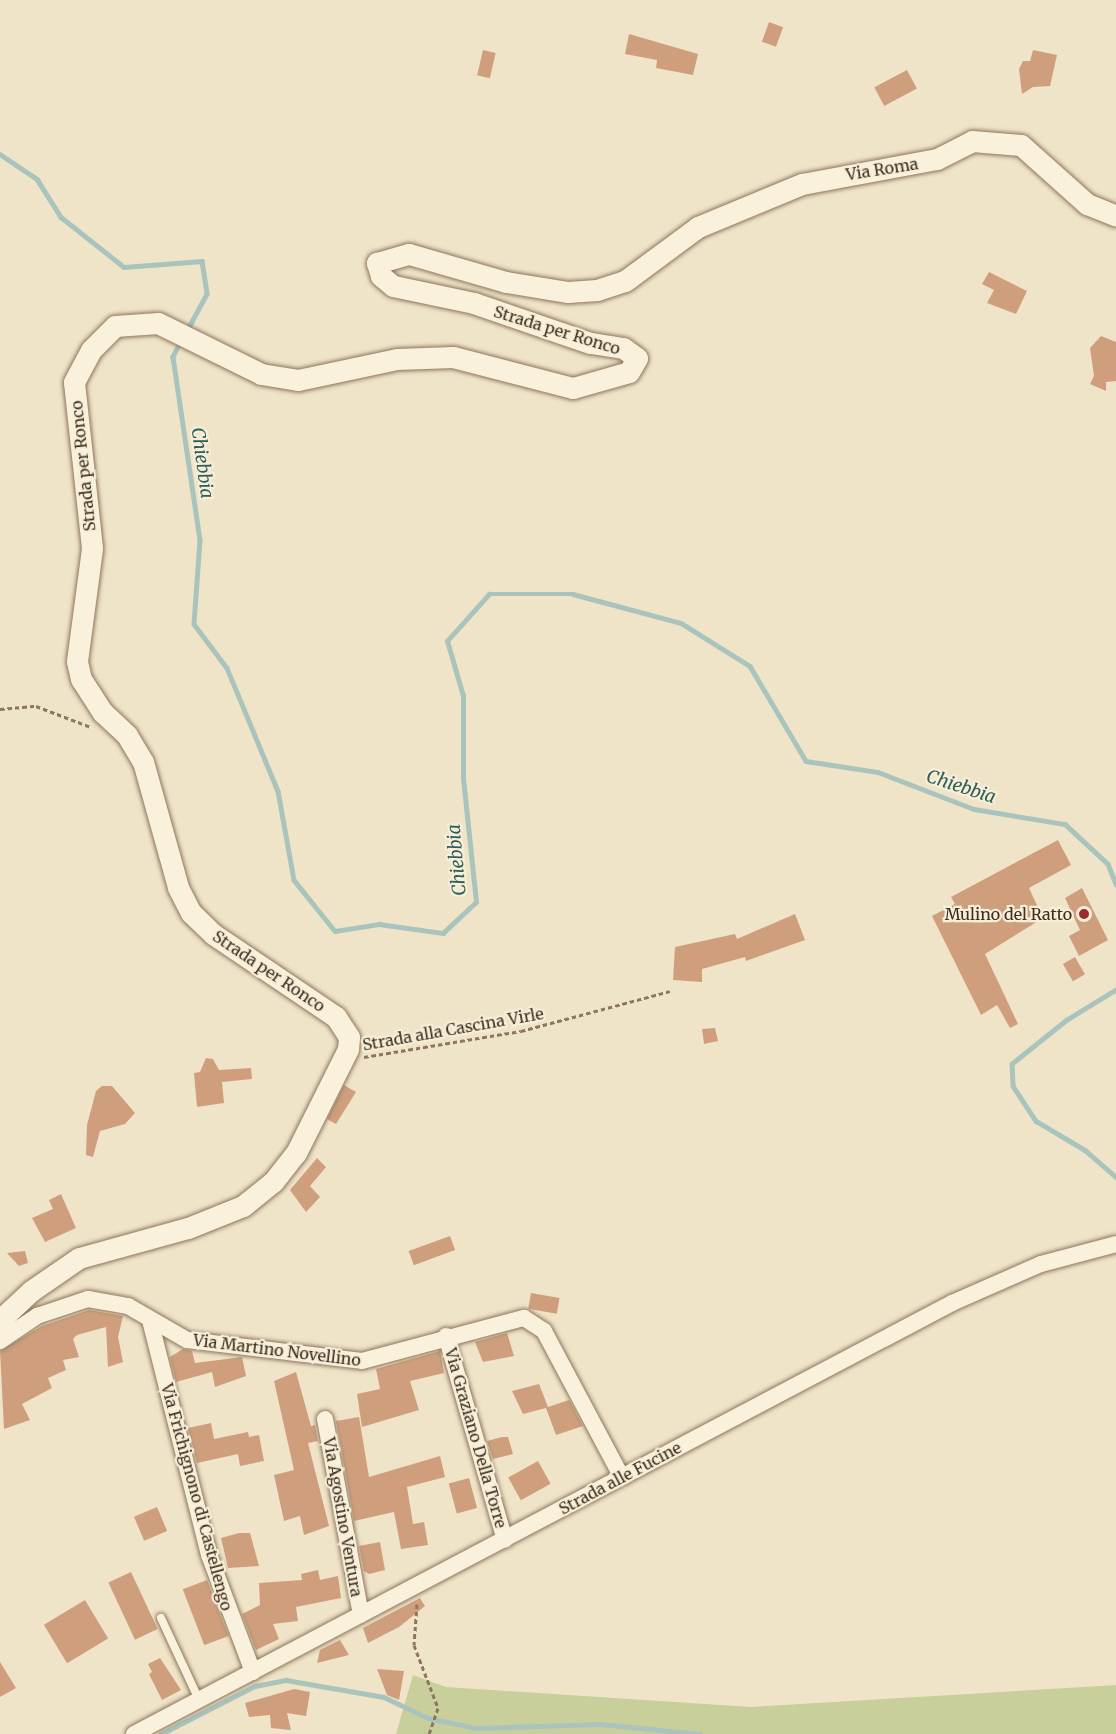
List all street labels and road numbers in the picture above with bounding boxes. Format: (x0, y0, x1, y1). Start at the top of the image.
street label: Via Roma (845, 154, 919, 184)
street label: Strada per Ronco (491, 302, 623, 358)
street label: Strada per Ronco (67, 400, 99, 532)
street label: Strada per Ronco (209, 926, 329, 1016)
street label: Strada alla Cascina Virle (361, 1004, 545, 1054)
street label: Via Martino Novellino (192, 1330, 362, 1370)
street label: Via Graziano Della Torre (441, 1346, 511, 1530)
street label: Via Frichignono di Castellengo (157, 1381, 237, 1613)
street label: Via Agostino Ventura (320, 1436, 366, 1598)
street label: Strada alle Fucine (555, 1438, 685, 1518)

